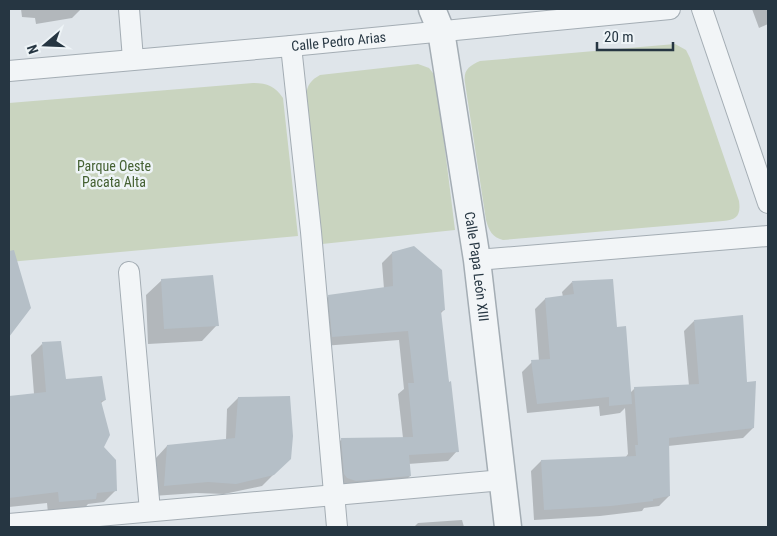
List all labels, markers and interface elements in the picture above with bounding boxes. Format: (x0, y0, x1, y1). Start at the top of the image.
north arrow (20, 20, 70, 70)
scale bar (597, 20, 673, 52)
text: 20 m (604, 28, 634, 46)
street label: Calle Pedro Arias (291, 29, 387, 54)
text: N (24, 43, 42, 56)
park label: Parque Oeste Pacata Alta (77, 158, 152, 190)
street label: Calle Papa León XIII (462, 210, 492, 322)

